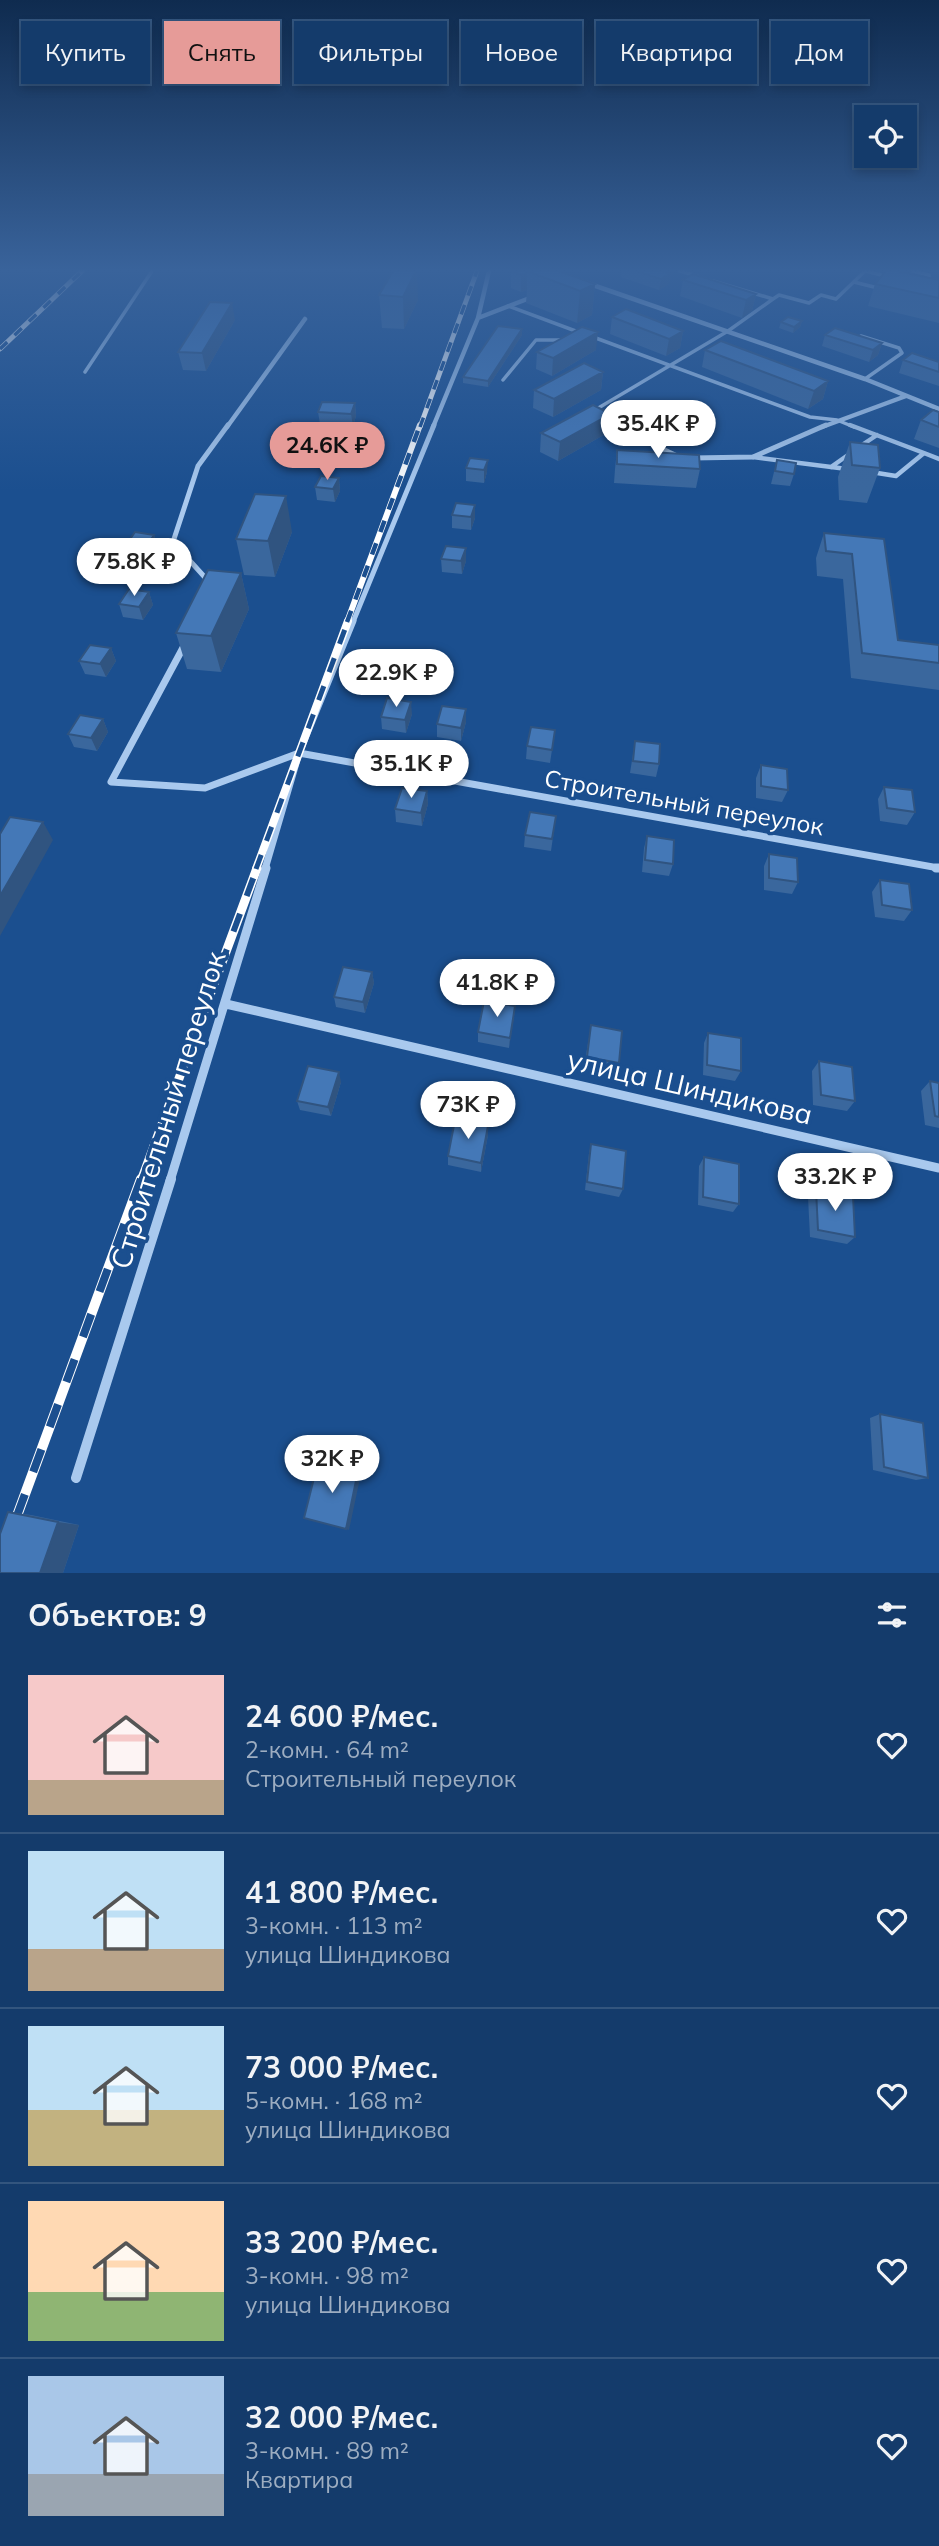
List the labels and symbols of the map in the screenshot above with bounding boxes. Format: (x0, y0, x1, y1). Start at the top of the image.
pin: 35.4K ₽ (593, 400, 723, 460)
pin: 24.6K ₽ (262, 422, 392, 482)
pin: 75.8K ₽ (69, 538, 199, 598)
pin: 22.9K ₽ (331, 650, 461, 709)
pin: 35.1K ₽ (346, 740, 476, 800)
street label: Строительный переулок (542, 763, 826, 841)
street label: Строительный переулок (103, 946, 233, 1273)
pin: 41.8K ₽ (432, 960, 562, 1019)
street label: улица Шиндикова (564, 1041, 816, 1132)
pin: 73K ₽ (419, 1082, 517, 1141)
pin: 33.2K ₽ (770, 1154, 900, 1213)
pin: 32K ₽ (283, 1436, 381, 1495)

